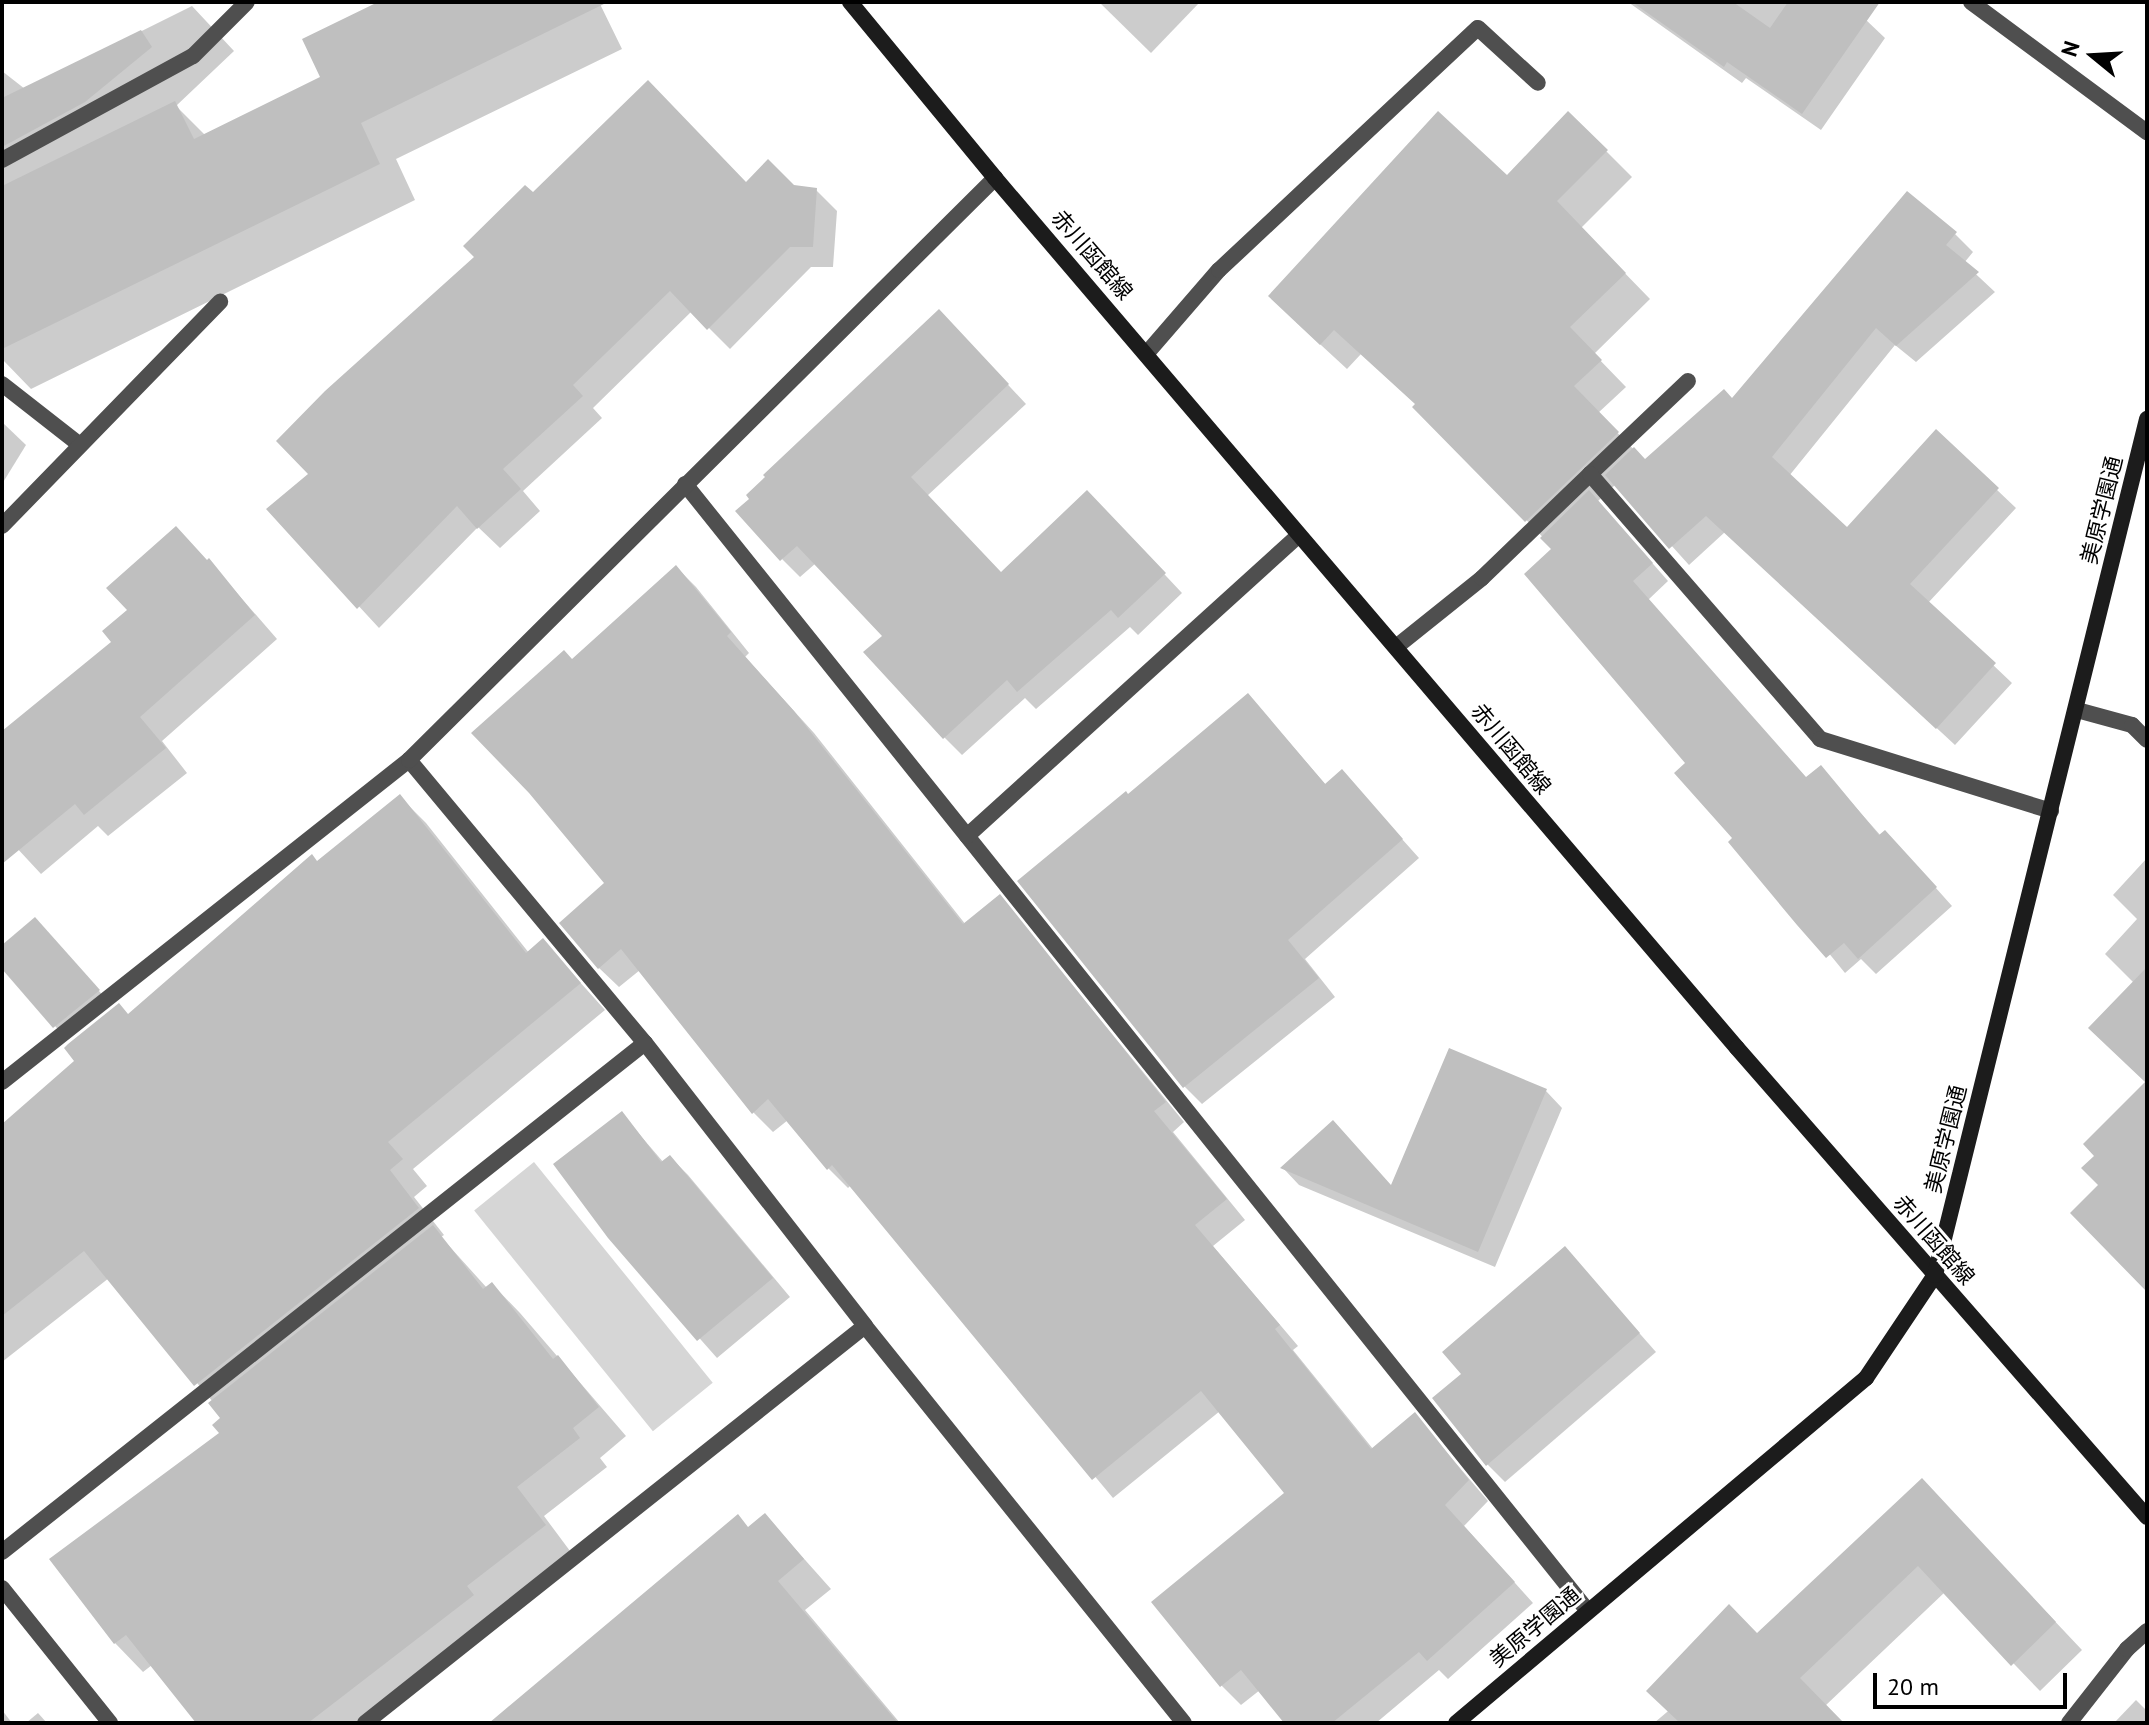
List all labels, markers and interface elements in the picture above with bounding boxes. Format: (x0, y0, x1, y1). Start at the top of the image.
north arrow (2053, 16, 2133, 96)
text: N (2055, 37, 2086, 60)
street label: 赤川函館線 (1046, 205, 1138, 305)
street label: 美原学園通 (2076, 453, 2128, 567)
street label: 赤川函館線 (1466, 698, 1556, 800)
street label: 美原学園通 (1920, 1082, 1972, 1196)
street label: 赤川函館線 (1888, 1190, 1980, 1290)
street label: 美原学園通 (1484, 1582, 1586, 1672)
scale bar (1877, 1657, 2071, 1707)
text: 20 m (1887, 1671, 1939, 1702)

